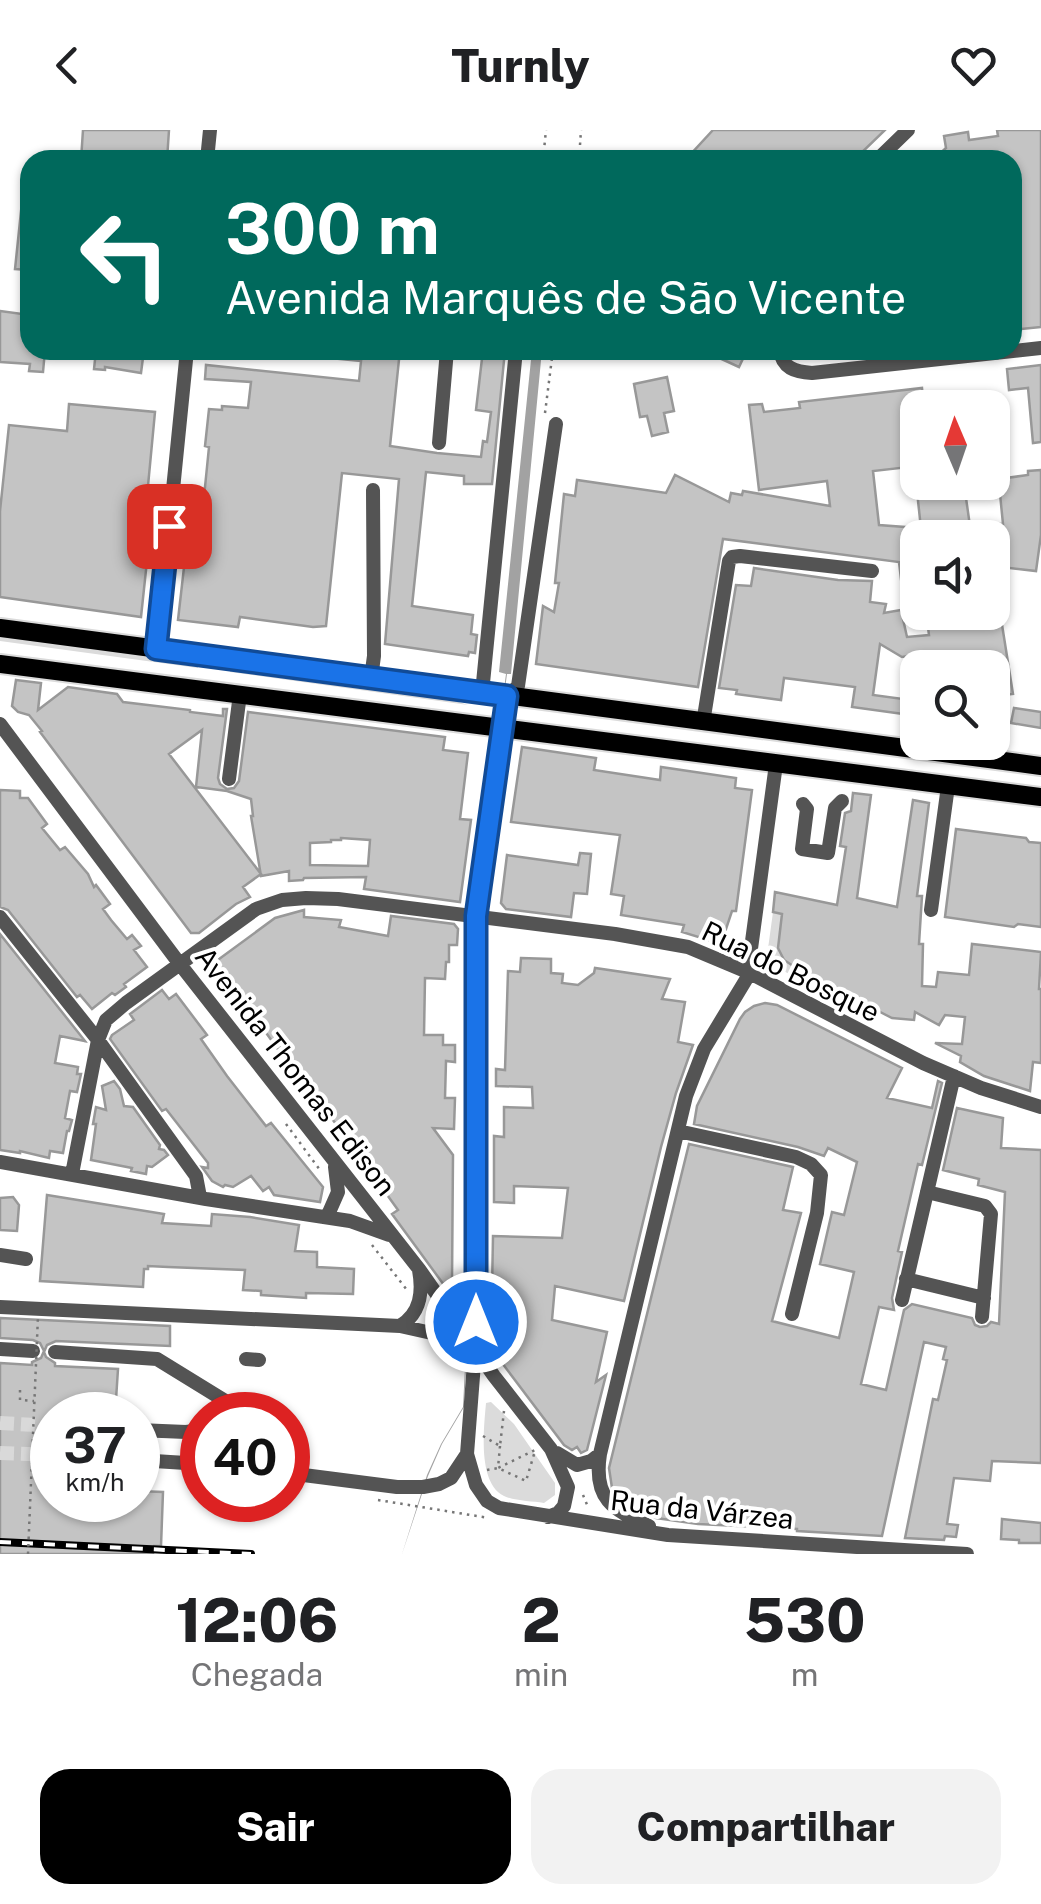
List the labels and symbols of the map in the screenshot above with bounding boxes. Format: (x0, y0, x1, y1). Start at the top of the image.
north arrow (900, 390, 1010, 500)
pin (127, 484, 212, 569)
street label: Rua do Bosque (697, 914, 885, 1028)
street label: Avenida Thomas Edison (189, 940, 403, 1202)
position arrow (424, 1270, 528, 1374)
speed limit sign: 40 (180, 1392, 310, 1522)
street label: Rua da Várzea (609, 1483, 795, 1535)

